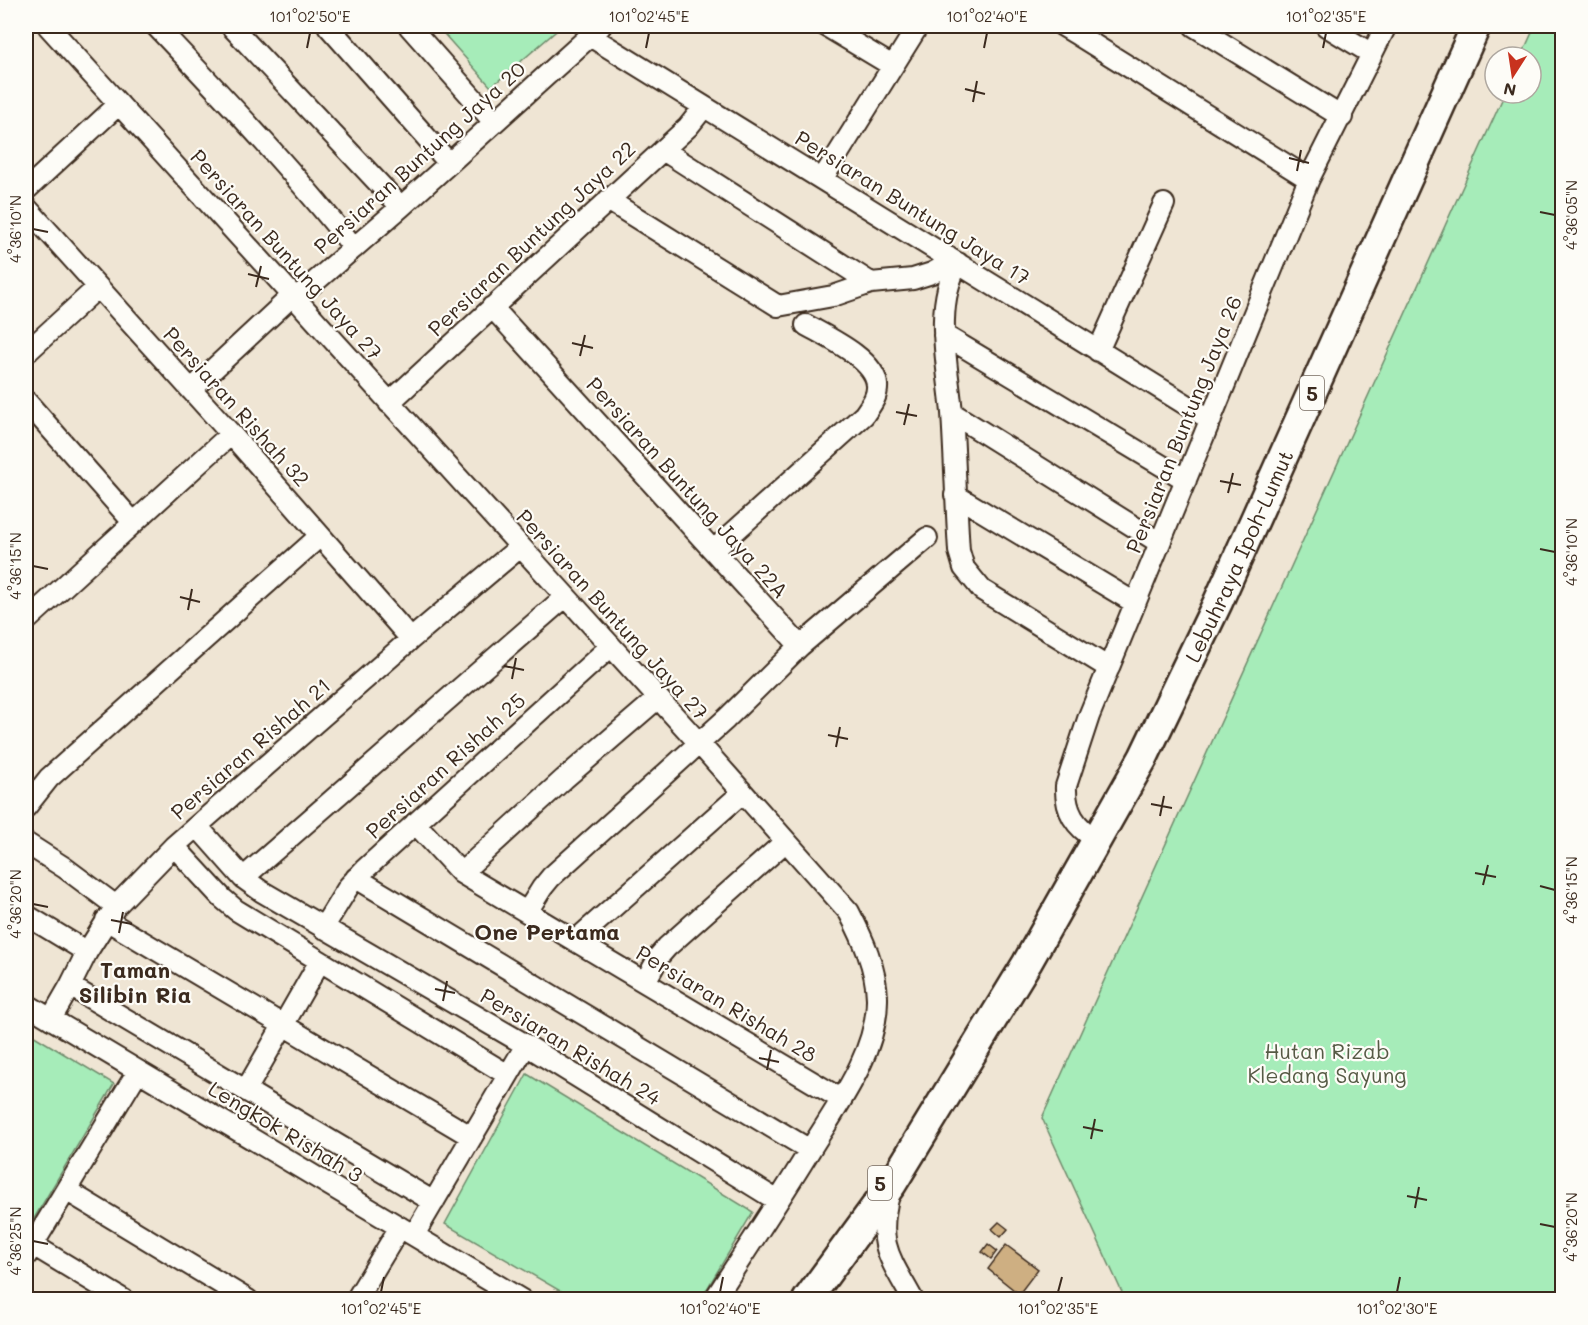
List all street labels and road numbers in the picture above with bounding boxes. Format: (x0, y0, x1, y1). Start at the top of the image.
street label: Persiaran Buntung Jaya 20 (308, 55, 530, 259)
street label: Persiaran Buntung Jaya 17 (791, 123, 1035, 291)
street label: Persiaran Buntung Jaya 22 (422, 135, 640, 341)
street label: Persiaran Buntung Jaya 27 (185, 143, 389, 365)
street label: Persiaran Buntung Jaya 26 (1119, 291, 1247, 557)
street label: Persiaran Rishah 32 (158, 321, 316, 491)
street label: Persiaran Buntung Jaya 22A (581, 371, 795, 603)
road number: 5 (1300, 376, 1324, 410)
street label: Lebuhraya Ipoh-Lumut (1178, 445, 1298, 666)
street label: Persiaran Buntung Jaya 27 (511, 503, 715, 725)
street label: Persiaran Rishah 21 (165, 671, 335, 825)
street label: Persiaran Rishah 25 (360, 686, 530, 844)
street label: Persiaran Rishah 28 (632, 938, 822, 1068)
street label: Persiaran Rishah 24 (476, 981, 667, 1111)
street label: Lengkok Rishah 3 (204, 1074, 368, 1188)
road number: 5 (868, 1166, 892, 1200)

